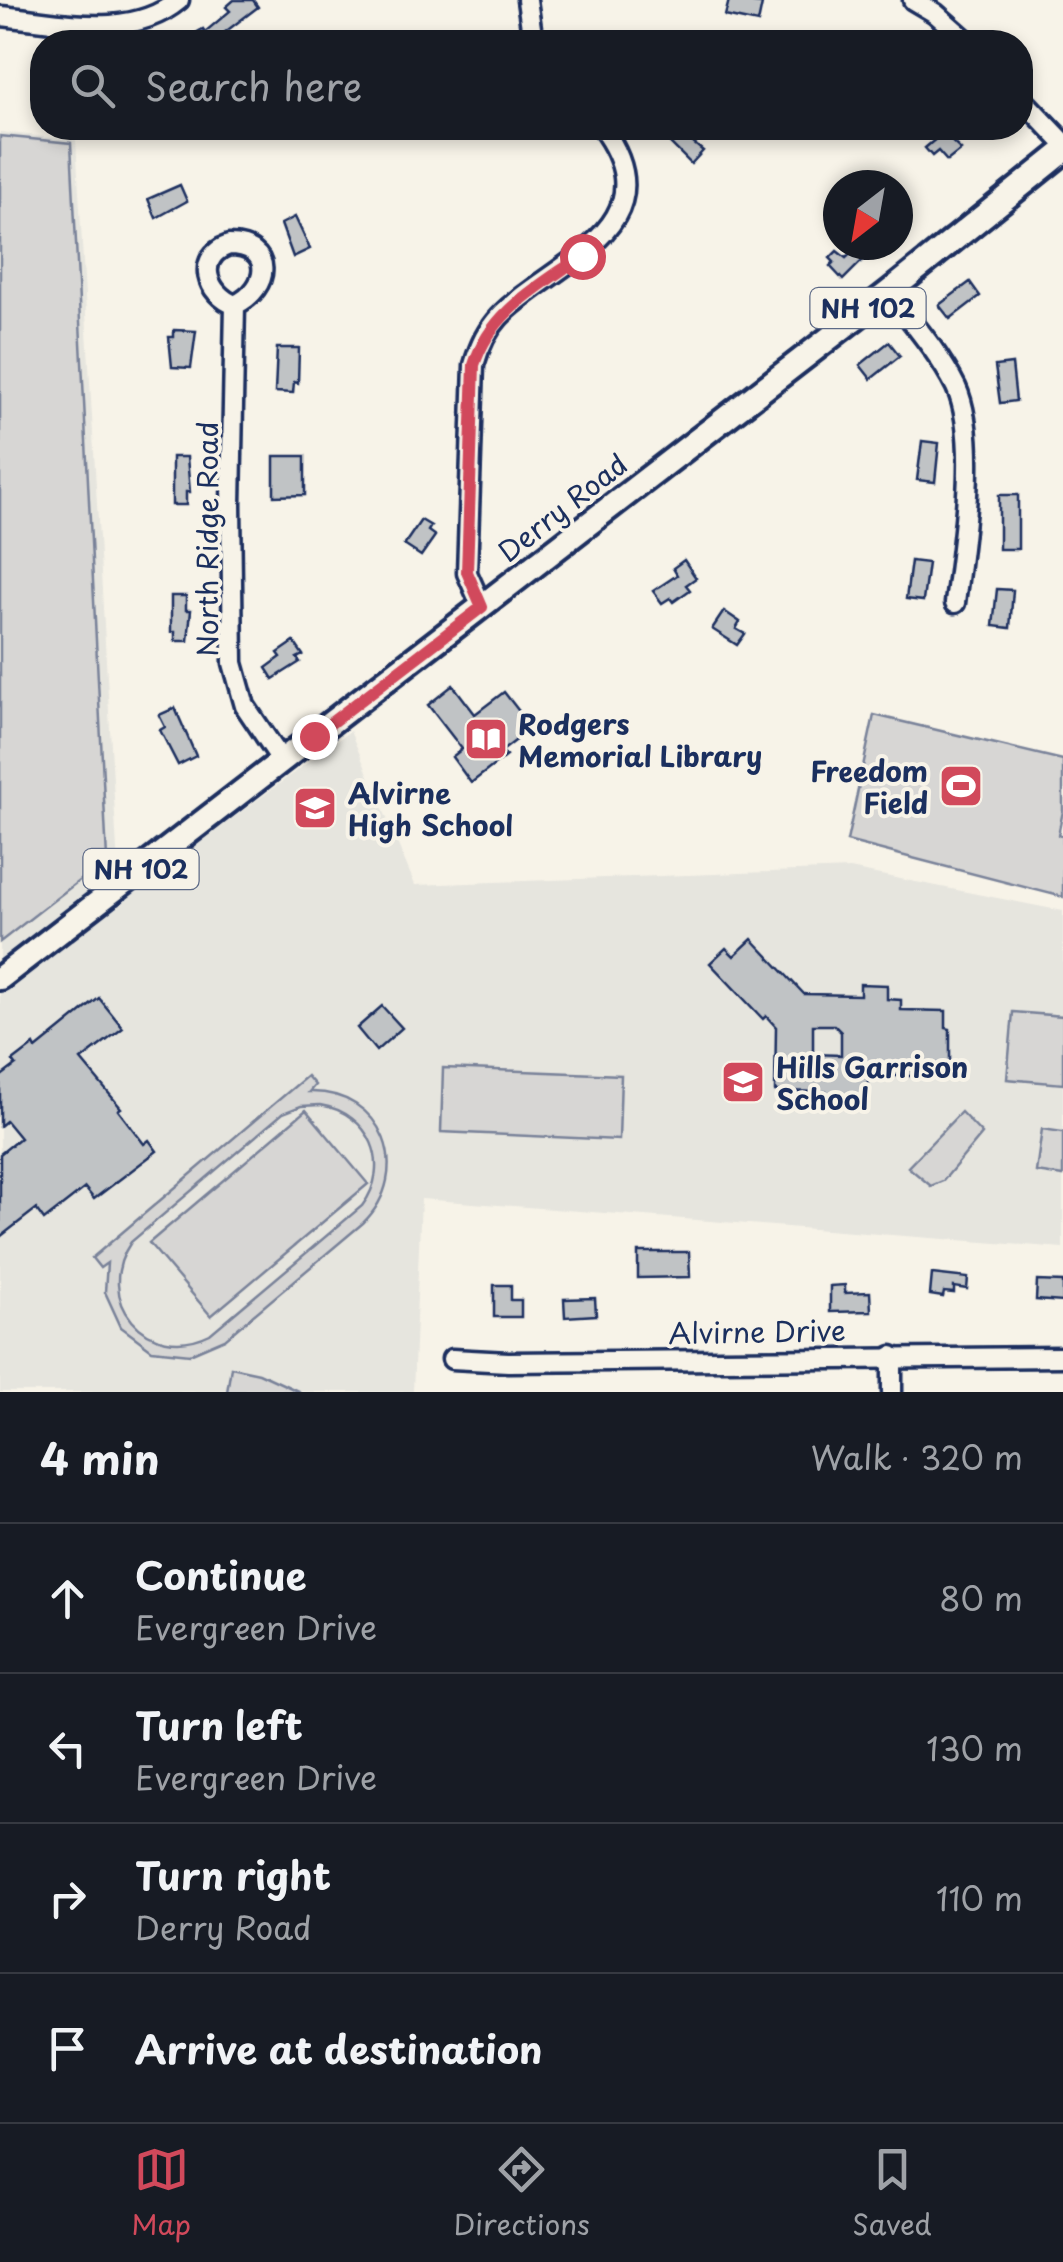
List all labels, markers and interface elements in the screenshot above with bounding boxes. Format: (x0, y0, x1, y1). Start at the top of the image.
search box (30, 30, 1033, 140)
text: Search here (145, 57, 362, 114)
icon: search (65, 58, 120, 113)
north arrow (823, 170, 913, 260)
route start (560, 234, 606, 280)
road number: NH 102 (810, 288, 926, 328)
street label: North Ridge Road (185, 421, 228, 657)
street label: Derry Road (488, 442, 636, 572)
place label: Rodgers Memorial Library (518, 702, 762, 777)
route end (292, 714, 338, 760)
library icon: Rodgers Memorial Library (463, 716, 509, 762)
place label: Freedom Field (810, 749, 928, 824)
sports icon: Freedom Field (938, 763, 984, 809)
place label: Alvirne High School (348, 771, 513, 846)
school or university icon: Alvirne High School (292, 785, 338, 831)
road number: NH 102 (84, 849, 198, 889)
place label: Hills Garrison School (776, 1045, 968, 1120)
school or university icon: Hills Garrison School (720, 1059, 766, 1105)
street label: Alvirne Drive (668, 1308, 846, 1354)
text: 4 min (40, 1426, 160, 1489)
text: Walk · 320 m (811, 1433, 1023, 1481)
text: Continue (135, 1546, 306, 1603)
icon: ahead (40, 1571, 95, 1626)
text: 80 m (939, 1574, 1023, 1622)
text: Evergreen Drive (135, 1603, 377, 1651)
text: Turn left (135, 1696, 303, 1753)
icon: left (40, 1721, 95, 1776)
text: 130 m (926, 1724, 1023, 1772)
text: Evergreen Drive (135, 1753, 377, 1801)
text: Turn right (135, 1846, 331, 1903)
icon: right (40, 1871, 95, 1926)
text: 110 m (936, 1874, 1023, 1922)
text: Derry Road (135, 1903, 312, 1951)
text: Arrive at destination (135, 2020, 543, 2077)
icon: arrive (40, 2021, 95, 2076)
tab: Map (131, 2142, 191, 2245)
tab: Directions (454, 2142, 590, 2245)
tab: Saved (852, 2142, 932, 2245)

